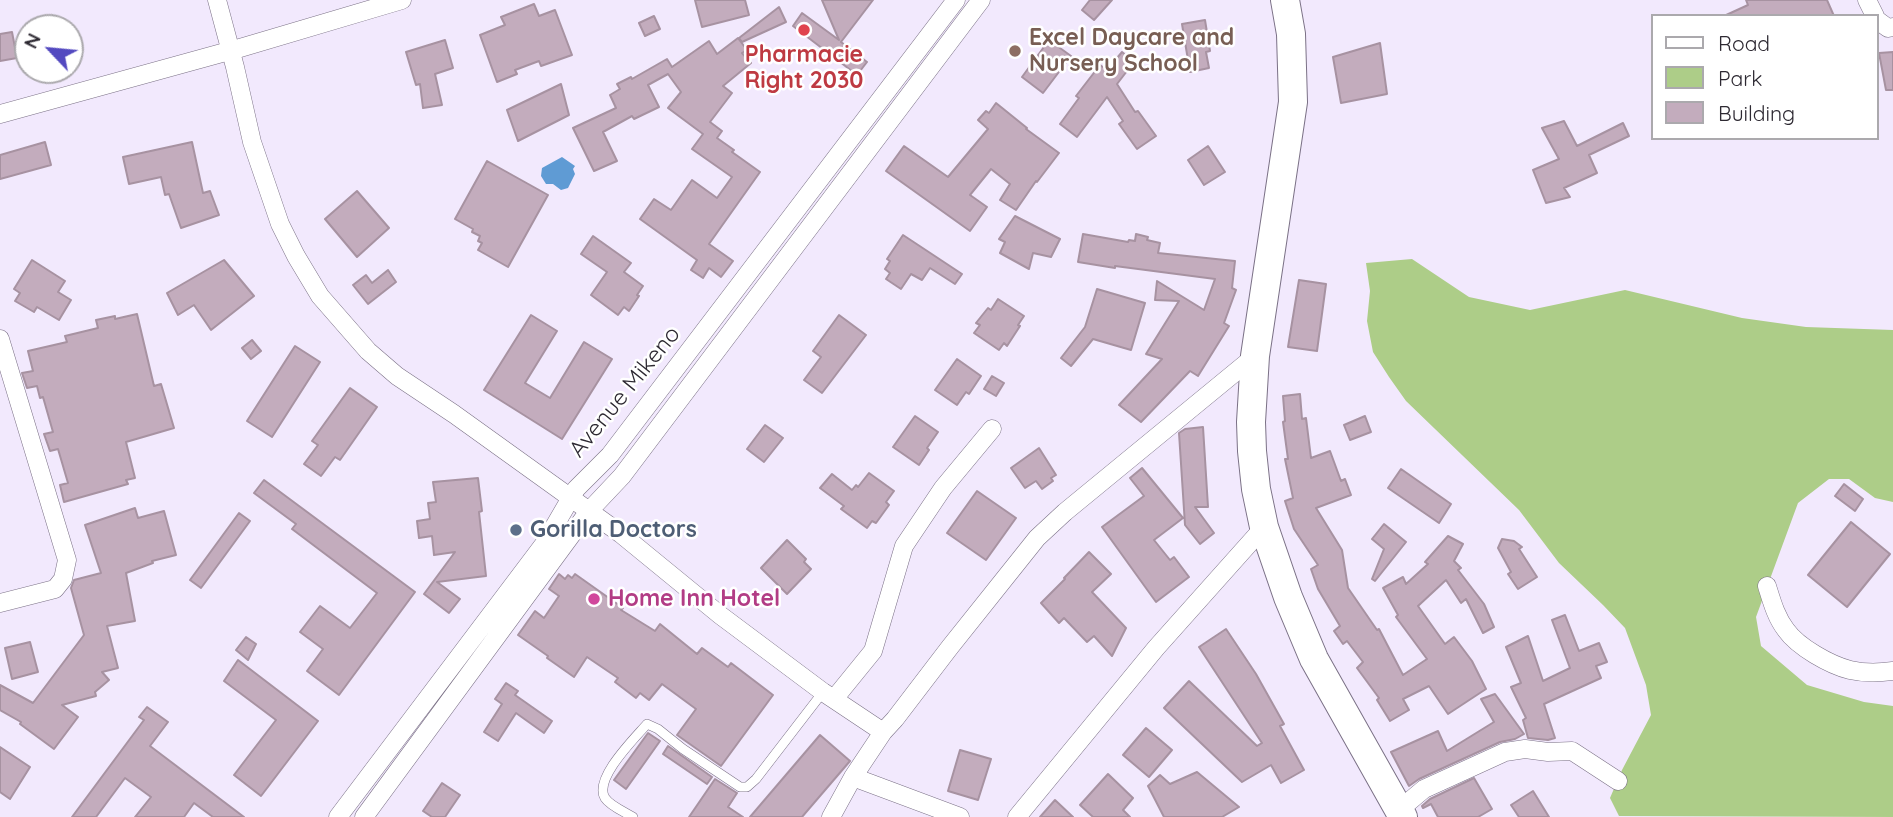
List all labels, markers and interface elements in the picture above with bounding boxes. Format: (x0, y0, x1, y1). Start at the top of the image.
north arrow (14, 14, 84, 84)
legend (1652, 14, 1879, 140)
marker: Pharmacie Right 2030 (796, 22, 812, 38)
place label: Excel Daycare and Nursery School (1029, 24, 1234, 78)
text: N (18, 29, 46, 52)
text: Road (1718, 30, 1770, 56)
place label: Pharmacie Right 2030 (745, 41, 863, 95)
marker: Excel Daycare and Nursery School (1007, 43, 1023, 59)
text: Park (1718, 65, 1762, 91)
text: Building (1718, 100, 1795, 126)
street label: Avenue Mikeno (564, 321, 686, 463)
place label: Gorilla Doctors (530, 516, 697, 544)
marker: Gorilla Doctors (508, 522, 524, 538)
place label: Home Inn Hotel (608, 585, 780, 613)
marker: Home Inn Hotel (586, 591, 602, 607)

